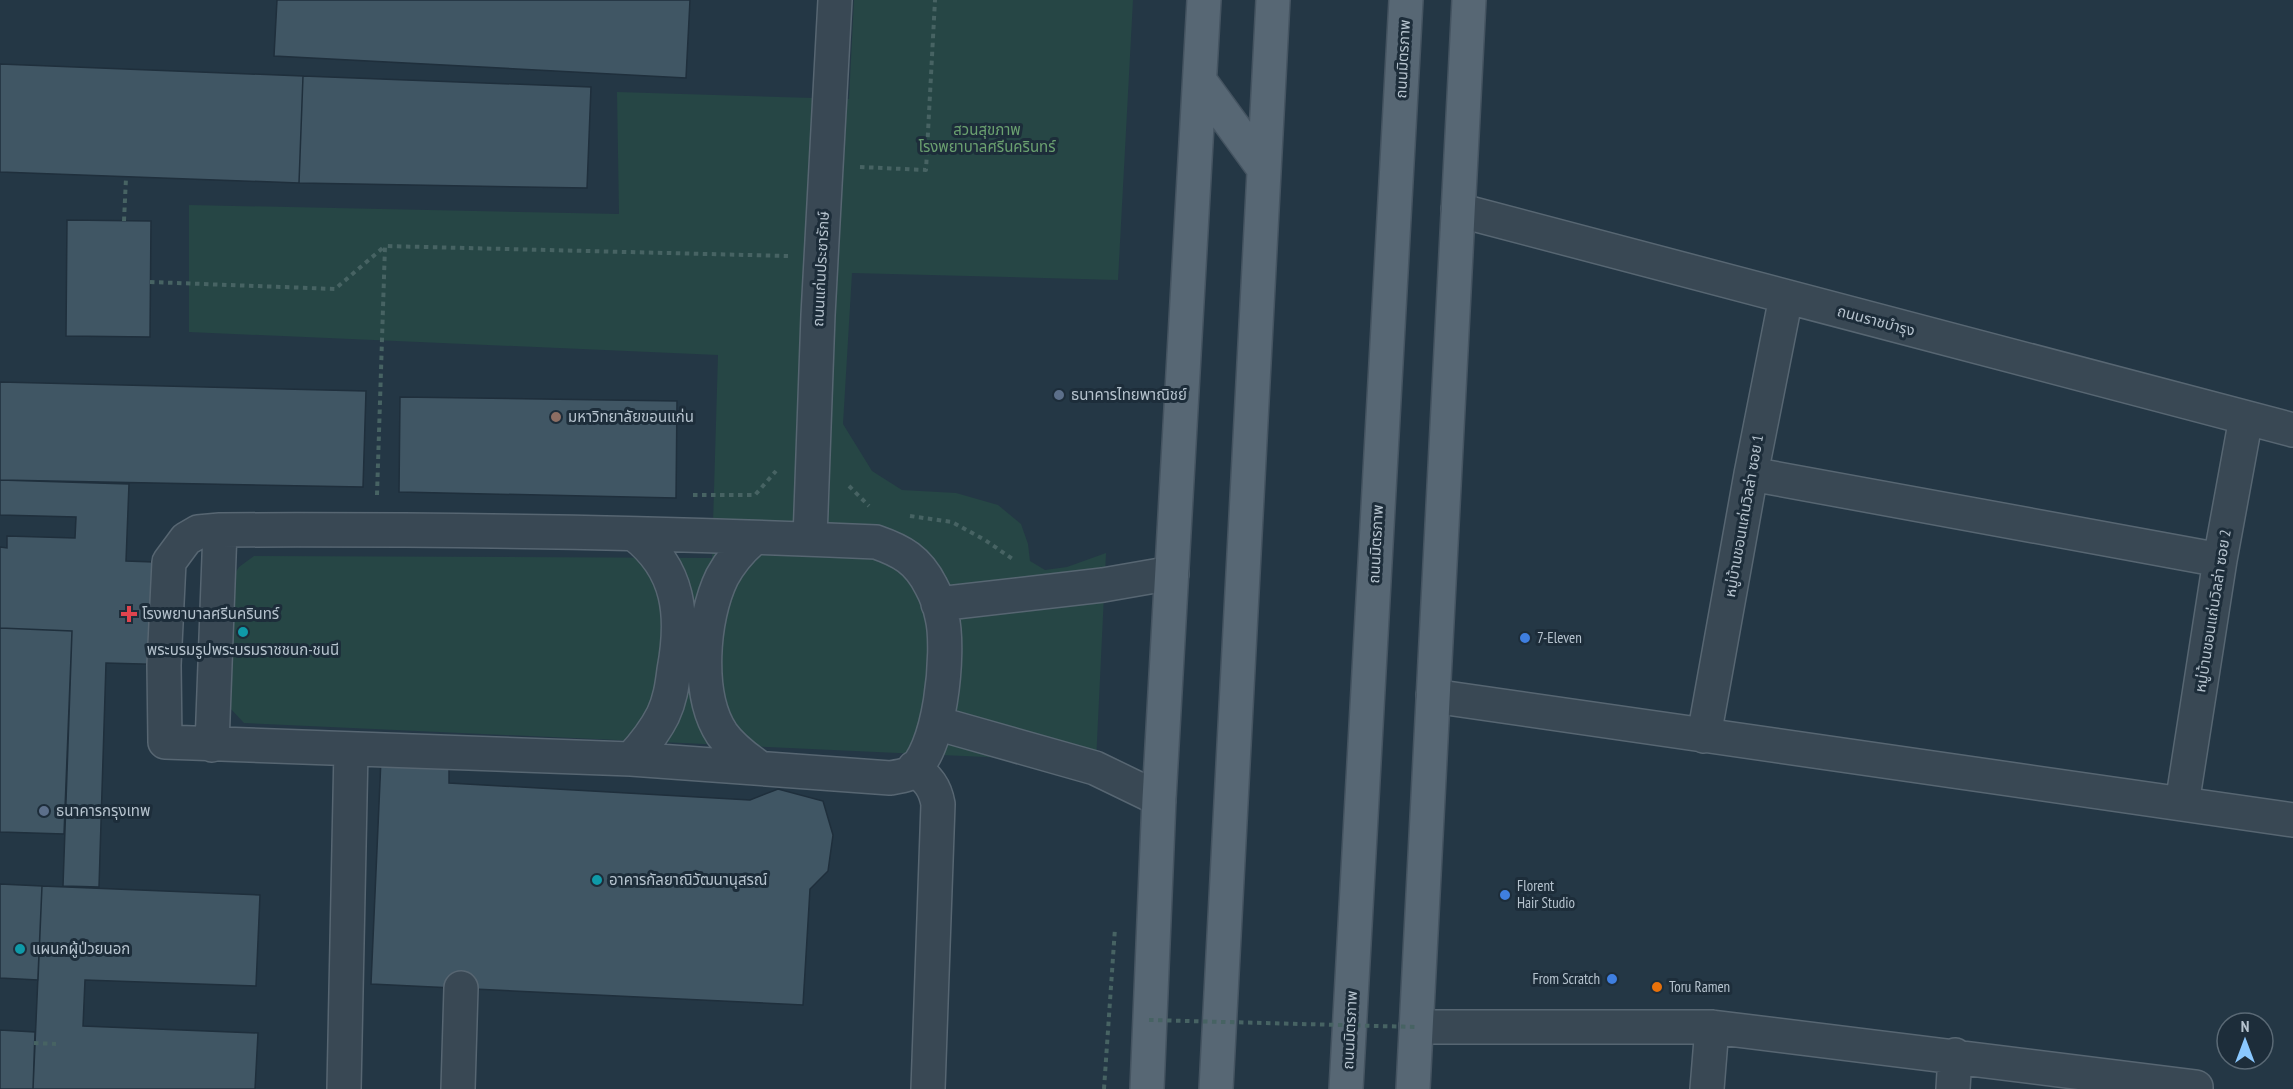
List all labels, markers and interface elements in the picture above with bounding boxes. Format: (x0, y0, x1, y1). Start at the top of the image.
street label: ถนนมิตรภาพ (1391, 19, 1414, 99)
park label: สวนสุขภาพ โรงพยาบาลศรีนครินทร์ (918, 120, 1056, 156)
street label: ถนนแก่นประชารักษ์ (808, 210, 833, 327)
street label: ถนนราชบำรุง (1835, 301, 1917, 340)
place label: ธนาคารไทยพาณิชย์ (1071, 385, 1187, 404)
marker: ธนาคารไทยพาณิชย์ (1052, 388, 1066, 402)
place label: มหาวิทยาลัยขอนแก่น (568, 407, 694, 426)
marker: มหาวิทยาลัยขอนแก่น (549, 410, 563, 424)
street label: หมู่บ้านขอนแก่นวิลล่า ซอย 1 (1720, 433, 1767, 599)
street label: ถนนมิตรภาพ (1364, 504, 1387, 584)
street label: หมู่บ้านขอนแก่นวิลล่า ซอย 2 (2190, 528, 2235, 694)
place label: โรงพยาบาลศรีนครินทร์ (142, 604, 280, 623)
marker: โรงพยาบาลศรีนครินทร์ (120, 605, 138, 623)
marker: พระบรมรูปพระบรมราชชนก-ชนนี (236, 625, 250, 639)
place label: 7-Eleven (1537, 628, 1582, 647)
marker: 7-Eleven (1518, 631, 1532, 645)
place label: พระบรมรูปพระบรมราชชนก-ชนนี (147, 640, 339, 659)
place label: ธนาคารกรุงเทพ (56, 801, 150, 820)
marker: ธนาคารกรุงเทพ (37, 804, 51, 818)
place label: อาคารกัลยาณิวัฒนานุสรณ์ (609, 870, 767, 889)
marker: อาคารกัลยาณิวัฒนานุสรณ์ (590, 873, 604, 887)
place label: Florent Hair Studio (1517, 876, 1575, 912)
marker: Florent Hair Studio (1498, 888, 1512, 902)
place label: แผนกผู้ป่วยนอก (32, 939, 130, 958)
marker: แผนกผู้ป่วยนอก (13, 942, 27, 956)
place label: From Scratch (1532, 969, 1600, 988)
marker: From Scratch (1605, 972, 1619, 986)
place label: Toru Ramen (1669, 977, 1730, 996)
marker: Toru Ramen (1650, 980, 1664, 994)
street label: ถนนมิตรภาพ (1338, 990, 1361, 1070)
north arrow (2215, 1011, 2275, 1071)
text: N (2241, 1016, 2249, 1036)

